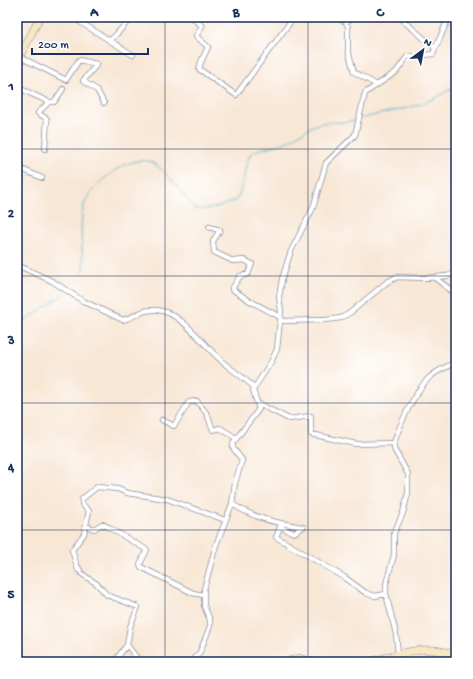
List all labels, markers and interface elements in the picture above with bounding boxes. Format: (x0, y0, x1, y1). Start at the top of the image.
text: A (89, 6, 99, 21)
text: B (232, 6, 241, 21)
text: C (375, 6, 385, 21)
scale bar (32, 30, 148, 56)
north arrow (403, 30, 443, 70)
text: N (421, 36, 433, 50)
text: 200 m (38, 39, 69, 53)
text: 1 (7, 80, 14, 95)
text: 2 (8, 207, 15, 222)
text: 3 (7, 334, 15, 349)
text: 4 (7, 461, 15, 476)
text: 5 (8, 588, 15, 603)

